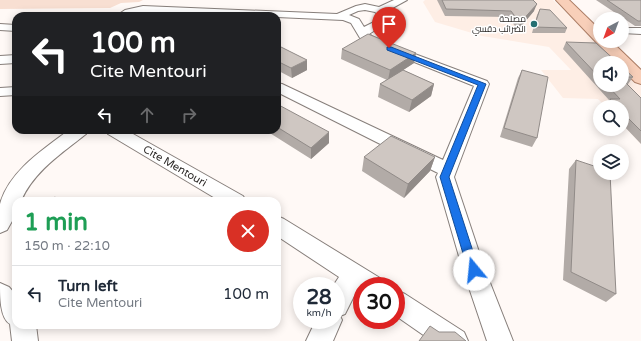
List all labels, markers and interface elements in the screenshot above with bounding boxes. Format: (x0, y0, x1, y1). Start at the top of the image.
pin (372, 7.0, 406, 48)
north arrow (593, 12, 629, 48)
map controls (593, 12, 629, 180)
icon: arrive (378, 13, 400, 35)
place label: مصلحة الضرائب دقسي (472, 14, 526, 36)
marker: مصلحة الضرائب دقسي (529, 19, 539, 29)
text: 100 m (90, 26, 176, 60)
icon: left (24, 28, 76, 80)
button: sound (593, 56, 629, 92)
text: Cite Mentouri (90, 60, 207, 82)
button: search (593, 100, 629, 136)
icon: left (94, 104, 116, 126)
icon: ahead (136, 104, 158, 126)
icon: right (178, 104, 200, 126)
street label: Cite Mentouri (141, 143, 209, 189)
button: layers (593, 144, 629, 180)
text: 1 min (24, 208, 88, 237)
button: close (227, 210, 269, 252)
text: 150 m · 22:10 (24, 238, 110, 254)
position arrow (453, 249, 495, 291)
text: Turn left (58, 277, 118, 295)
speed limit sign: 30 (353, 277, 405, 329)
icon: left (24, 283, 46, 305)
text: 100 m (223, 285, 269, 303)
text: 28 (306, 286, 332, 310)
text: Cite Mentouri (58, 295, 142, 311)
text: km/h (306, 307, 332, 319)

